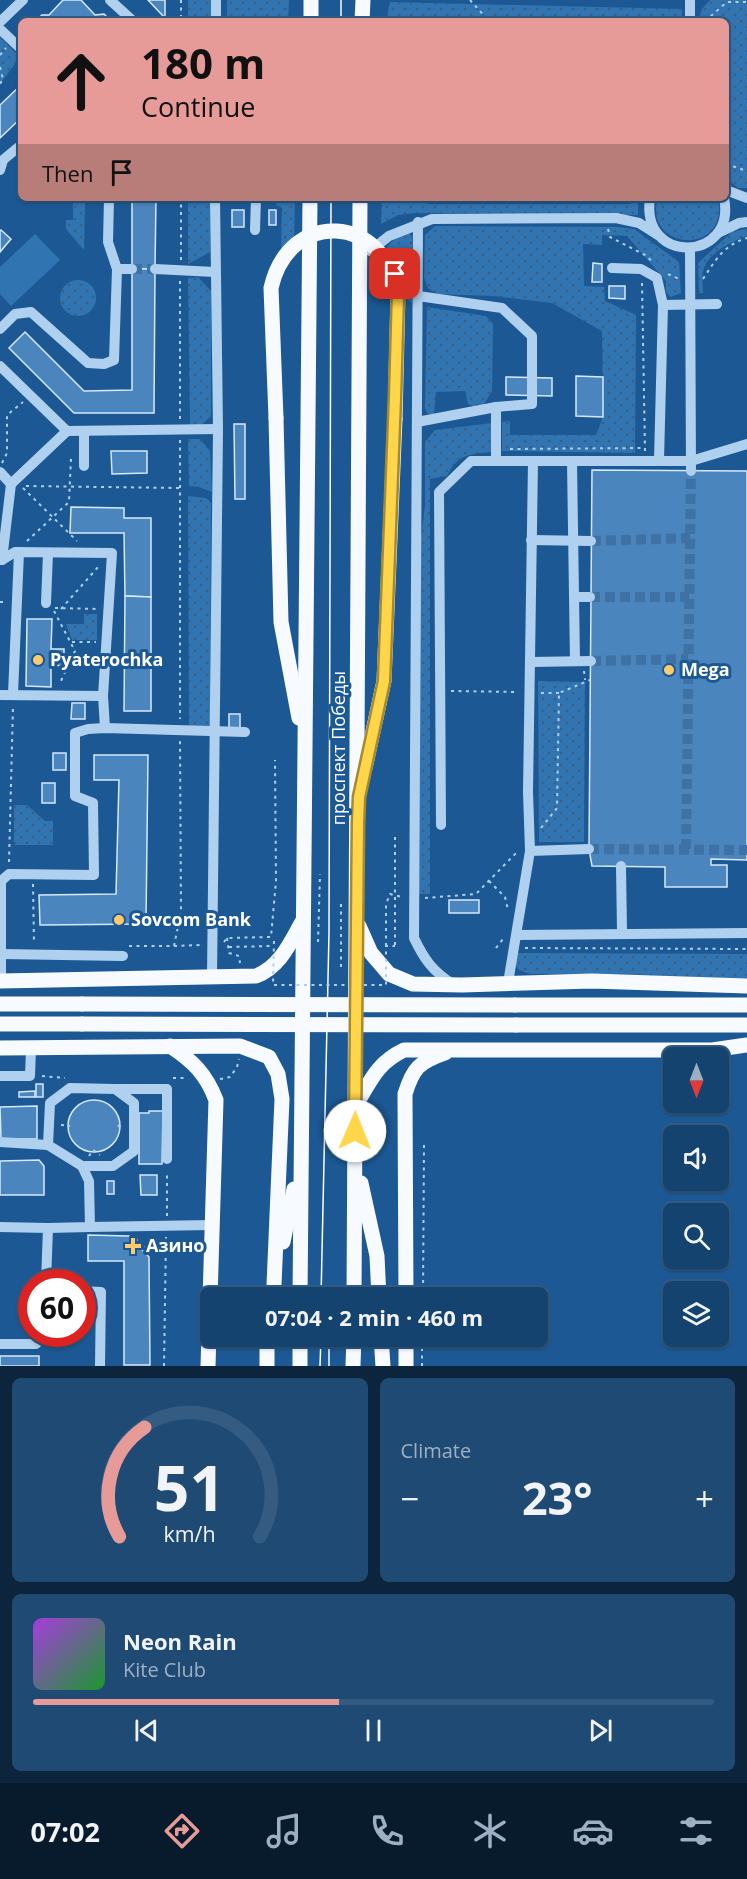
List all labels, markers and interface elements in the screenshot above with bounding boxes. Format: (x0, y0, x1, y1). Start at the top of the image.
text: 180 m (141, 34, 265, 91)
icon: ahead (42, 42, 120, 120)
text: Continue (141, 88, 256, 125)
icon: arrive (105, 156, 138, 189)
text: Then (42, 158, 93, 188)
pin (369, 248, 420, 299)
icon: arrive (378, 257, 411, 290)
place label: Pyaterochka (50, 647, 163, 671)
marker: Pyaterochka (31, 653, 45, 667)
place label: Mega (681, 657, 730, 681)
marker: Mega (662, 663, 676, 677)
street label: проспект Победы (326, 671, 350, 825)
place label: Sovcom Bank (131, 907, 252, 931)
marker: Sovcom Bank (112, 913, 126, 927)
north arrow (663, 1047, 729, 1113)
map controls (663, 1047, 729, 1347)
position arrow (323, 1099, 387, 1163)
button: sound (663, 1125, 729, 1191)
button: search (663, 1203, 729, 1269)
place label: Азино (146, 1233, 204, 1257)
marker: Азино (124, 1237, 142, 1255)
speed limit sign: 60 (18, 1269, 96, 1347)
button: layers (663, 1281, 729, 1347)
text: 07:04 · 2 min · 460 m (265, 1302, 483, 1332)
text: Climate (401, 1437, 471, 1464)
text: 51 (154, 1444, 225, 1529)
text: 23° (522, 1467, 593, 1528)
text: − (401, 1476, 419, 1521)
text: + (695, 1476, 714, 1521)
text: km/h (164, 1519, 216, 1548)
text: Neon Rain (123, 1626, 237, 1656)
text: Kite Club (123, 1656, 206, 1683)
icon: previous (130, 1714, 163, 1747)
icon: pause (357, 1714, 390, 1747)
icon: next (584, 1714, 617, 1747)
icon: directions (161, 1810, 203, 1852)
icon: music (263, 1810, 305, 1852)
icon: phone (366, 1810, 408, 1852)
icon: climate (469, 1810, 511, 1852)
icon: car (572, 1810, 614, 1852)
icon: filters (675, 1810, 717, 1852)
text: 07:02 (30, 1813, 100, 1850)

